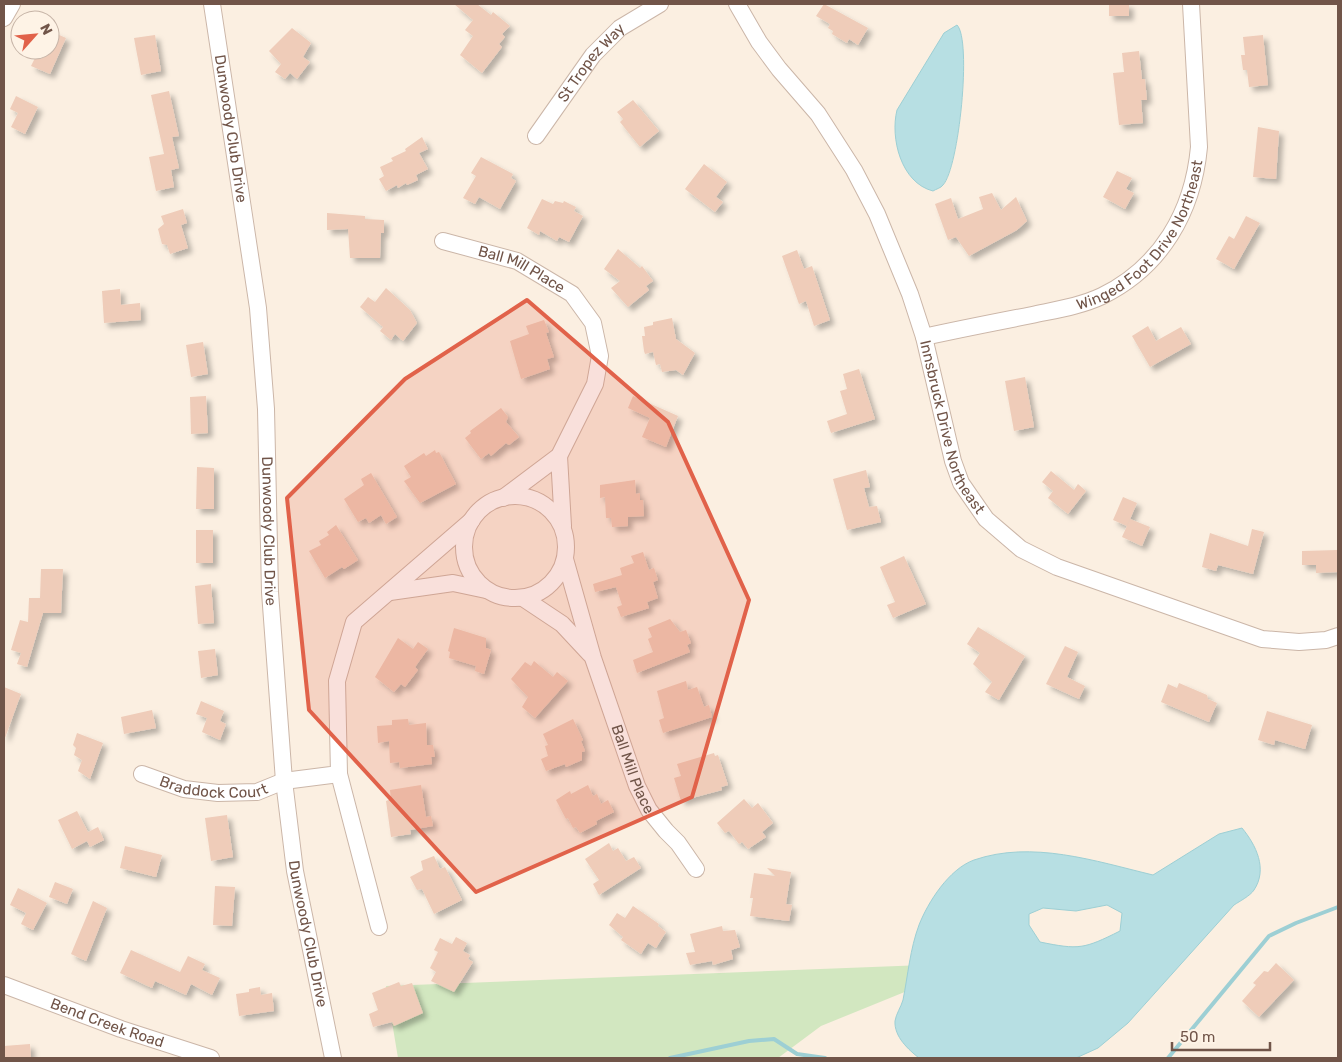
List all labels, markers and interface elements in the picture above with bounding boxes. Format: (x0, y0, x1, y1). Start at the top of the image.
north arrow (10, 10, 60, 60)
street label: St Tropez Way (554, 19, 629, 105)
text: N (36, 21, 56, 38)
street label: Dunwoody Club Drive (211, 53, 251, 204)
street label: Winged Foot Drive Northeast (1074, 158, 1206, 314)
street label: Ball Mill Place (476, 242, 568, 297)
street label: Innsbruck Drive Northeast (916, 338, 989, 518)
street label: Dunwoody Club Drive (258, 456, 280, 607)
street label: Ball Mill Place (608, 722, 658, 817)
street label: Braddock Court (157, 772, 270, 802)
street label: Dunwoody Club Drive (285, 859, 331, 1009)
street label: Bend Creek Road (48, 994, 166, 1051)
scale bar (1172, 1020, 1270, 1052)
text: 50 m (1180, 1028, 1215, 1046)

